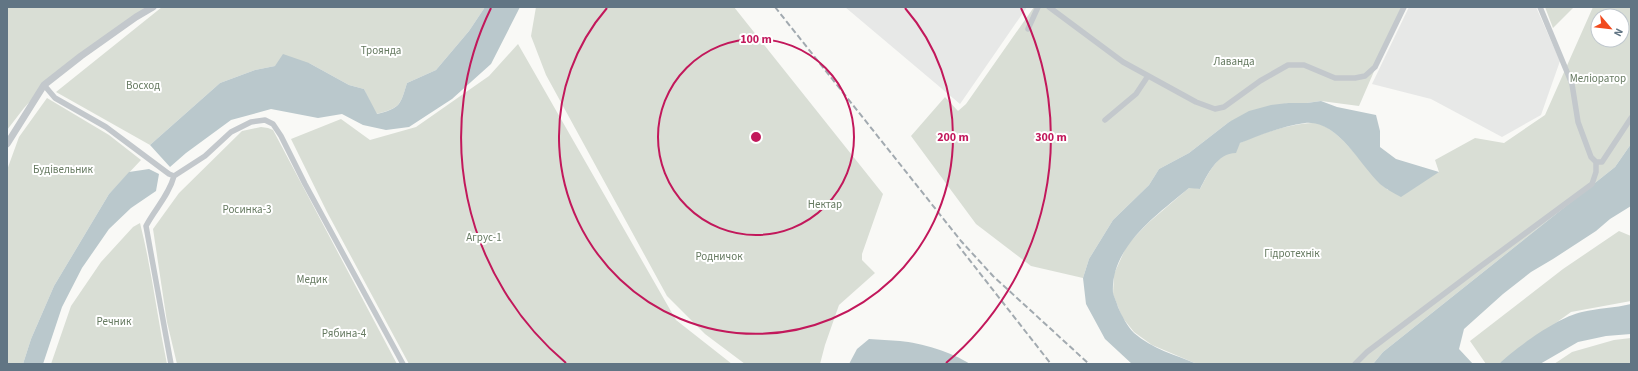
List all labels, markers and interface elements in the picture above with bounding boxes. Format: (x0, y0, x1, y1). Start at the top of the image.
north arrow (1590, 8, 1630, 48)
text: N (1610, 26, 1627, 39)
text: 100 m (740, 31, 772, 48)
park label: Троянда (361, 43, 401, 58)
park label: Лаванда (1213, 54, 1255, 69)
park label: Меліоратор (1570, 71, 1626, 86)
park label: Восход (126, 78, 160, 93)
text: 200 m (937, 129, 969, 146)
text: 300 m (1035, 129, 1067, 146)
centre of rings (749, 130, 763, 144)
park label: Будівельник (33, 162, 94, 177)
park label: Нектар (808, 197, 842, 212)
park label: Росинка-3 (222, 202, 272, 217)
park label: Агрус-1 (466, 230, 502, 245)
park label: Гідротехнік (1264, 246, 1320, 261)
park label: Родничок (695, 249, 743, 264)
park label: Медик (297, 272, 328, 287)
park label: Речник (97, 314, 132, 329)
park label: Рябина-4 (322, 326, 367, 341)

